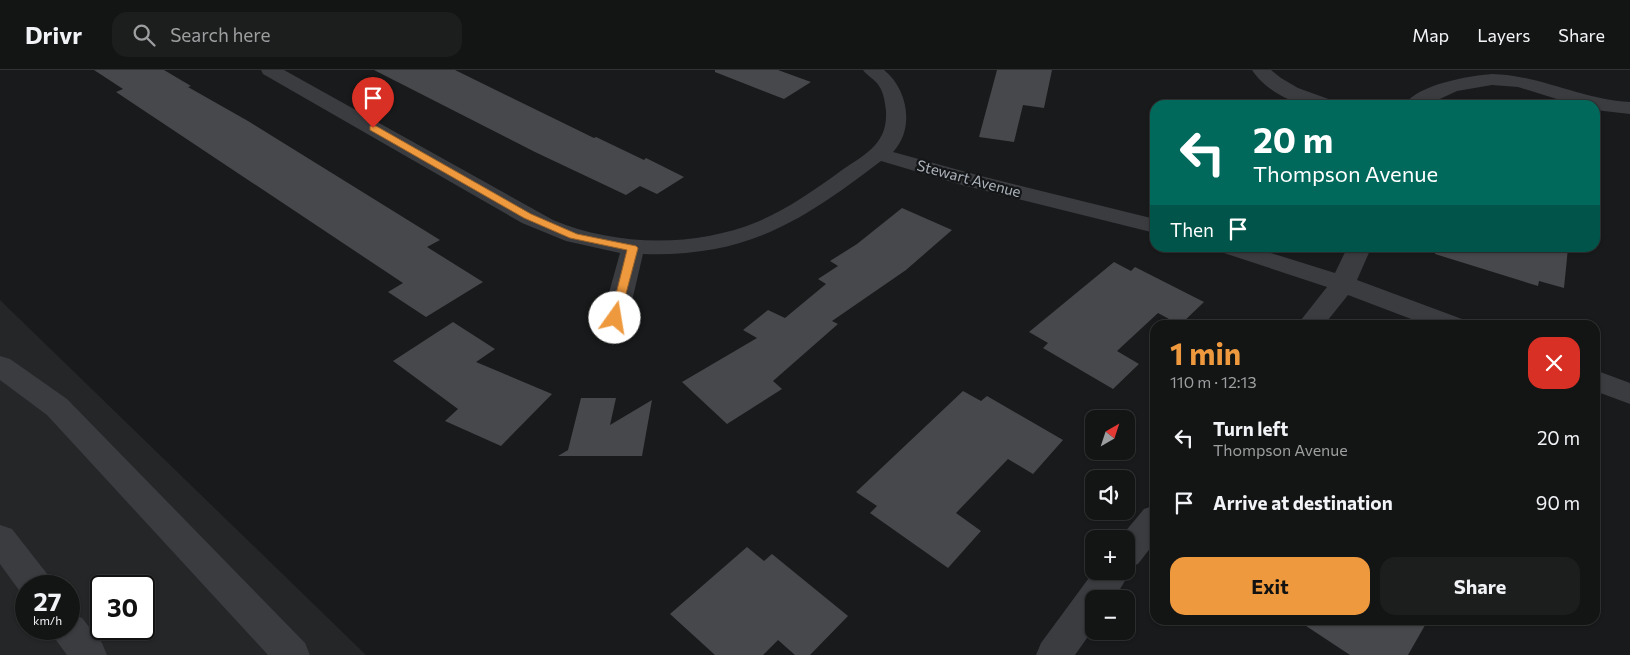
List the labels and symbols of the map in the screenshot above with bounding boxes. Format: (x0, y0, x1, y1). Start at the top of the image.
pin (352, 77, 394, 128)
street label: Stewart Avenue (915, 155, 1023, 201)
position arrow (588, 291, 640, 343)
north arrow (1085, 410, 1135, 460)
speed limit sign: 30 (90, 575, 155, 640)

